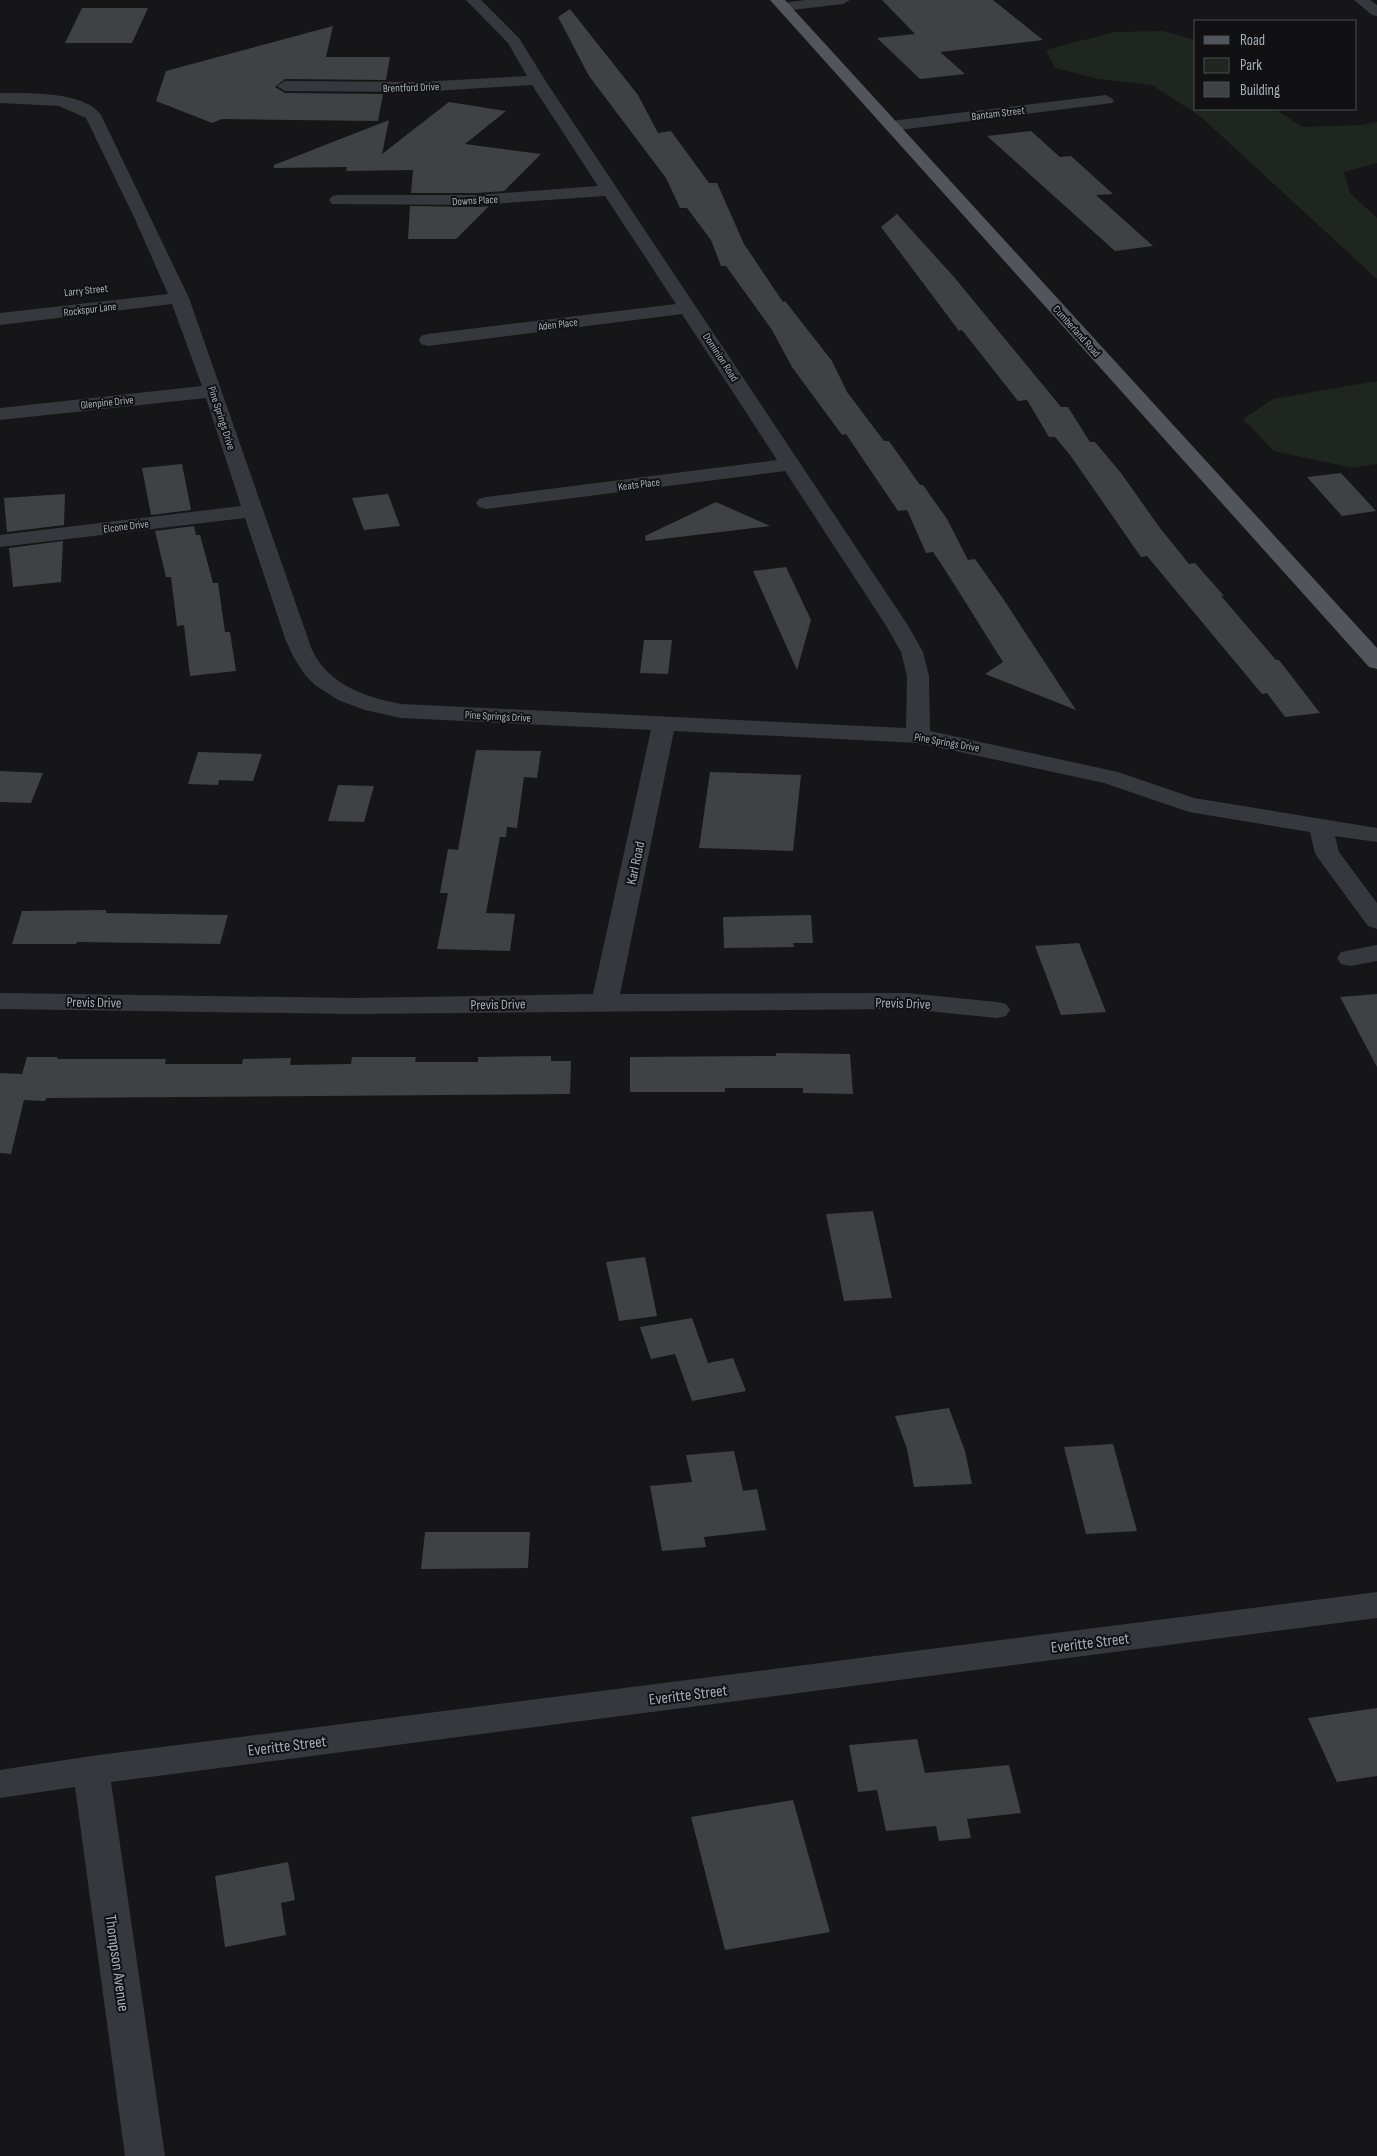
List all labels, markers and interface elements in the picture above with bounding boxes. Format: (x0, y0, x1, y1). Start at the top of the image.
legend (1194, 20, 1357, 110)
text: Road (1240, 31, 1265, 50)
text: Park (1240, 56, 1262, 75)
street label: Brentford Drive (383, 80, 439, 95)
text: Building (1240, 81, 1280, 100)
street label: Bantam Street (971, 104, 1026, 123)
street label: Downs Place (452, 193, 498, 208)
street label: Larry Street (64, 282, 109, 299)
street label: Rockspur Lane (63, 300, 117, 319)
street label: Cumberland Road (1050, 303, 1103, 360)
street label: Aden Place (537, 316, 579, 333)
street label: Dominion Road (700, 331, 741, 384)
street label: Pine Springs Drive (205, 385, 238, 452)
street label: Glenpine Drive (80, 393, 134, 412)
street label: Keats Place (617, 475, 661, 494)
street label: Elcone Drive (103, 517, 149, 536)
street label: Pine Springs Drive (465, 708, 531, 725)
street label: Pine Springs Drive (913, 730, 981, 755)
street label: Karl Road (623, 840, 648, 886)
street label: Previs Drive (66, 994, 122, 1011)
street label: Previs Drive (875, 994, 931, 1013)
street label: Previs Drive (470, 996, 526, 1013)
street label: Everitte Street (1050, 1629, 1131, 1658)
street label: Everitte Street (648, 1681, 729, 1710)
street label: Everitte Street (247, 1732, 328, 1761)
street label: Thompson Avenue (100, 1914, 133, 2013)

